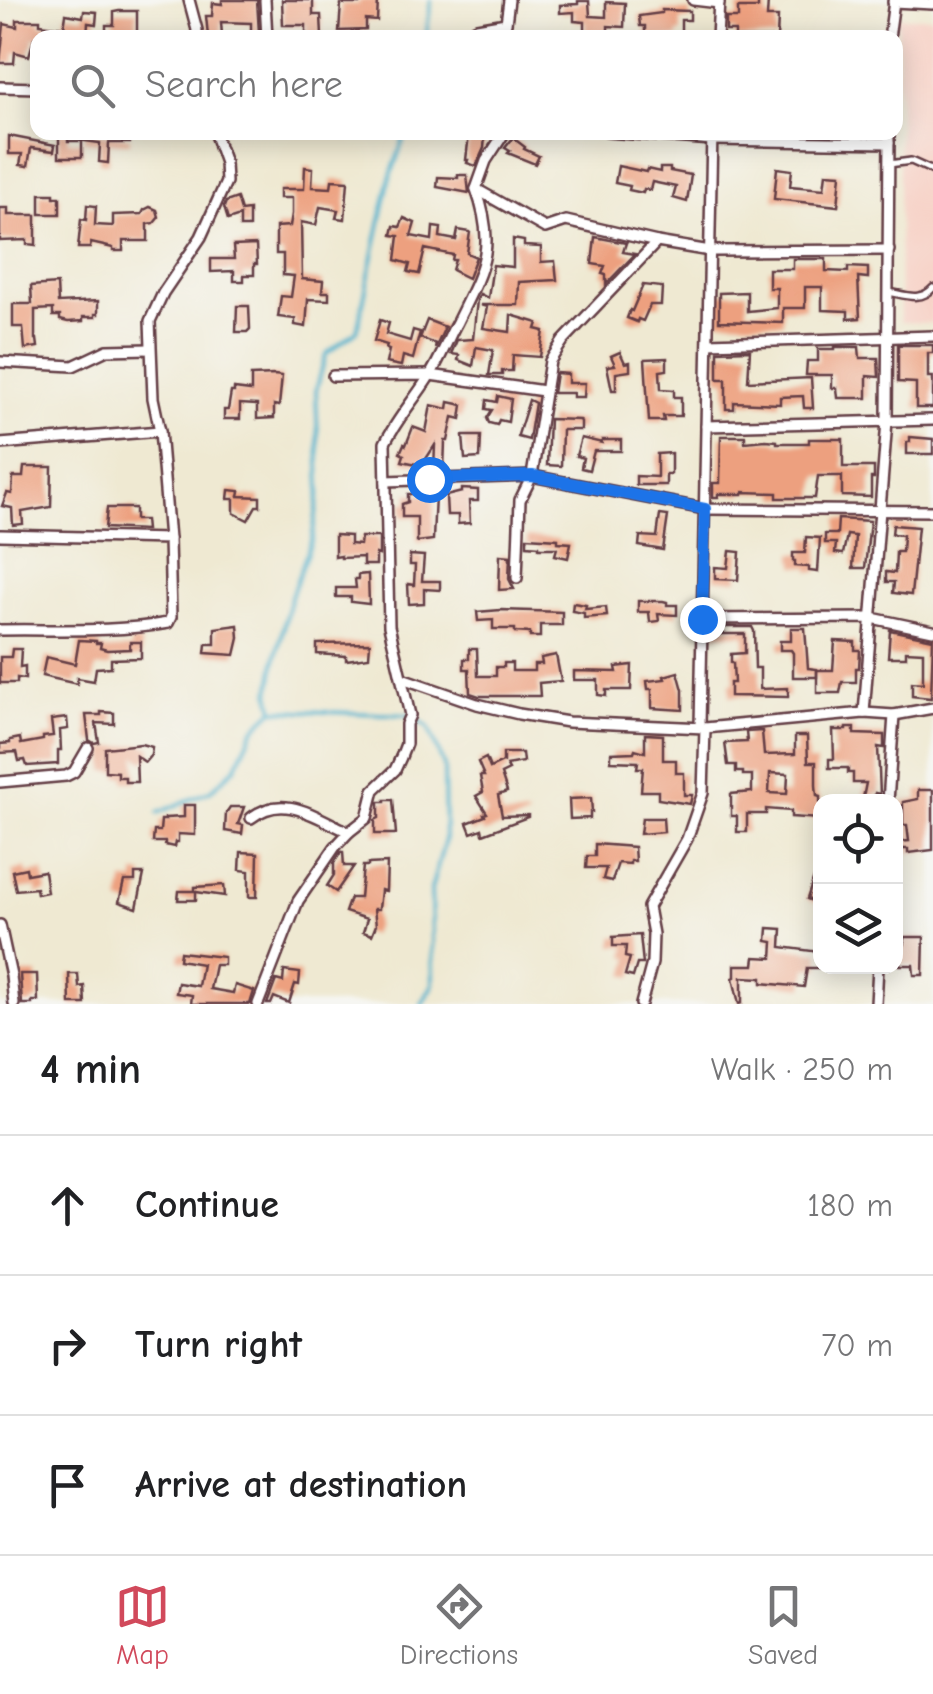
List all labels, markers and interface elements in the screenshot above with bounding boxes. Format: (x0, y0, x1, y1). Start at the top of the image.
search box (30, 30, 903, 140)
icon: search (65, 58, 120, 113)
text: Search here (145, 63, 343, 107)
route start (407, 457, 453, 503)
route end (680, 597, 726, 643)
map controls (813, 794, 903, 974)
button: locate (813, 794, 903, 884)
button: layers (813, 884, 903, 974)
text: 4 min (40, 1045, 141, 1094)
text: Walk · 250 m (711, 1051, 893, 1088)
icon: ahead (40, 1178, 95, 1233)
text: Continue (135, 1183, 279, 1227)
text: 180 m (807, 1187, 893, 1224)
icon: right (40, 1318, 95, 1373)
text: Turn right (135, 1323, 302, 1367)
text: 70 m (821, 1327, 893, 1364)
icon: arrive (40, 1458, 95, 1513)
text: Arrive at destination (135, 1463, 467, 1507)
tab: Map (115, 1579, 170, 1671)
tab: Directions (400, 1579, 518, 1671)
tab: Saved (748, 1579, 818, 1671)

